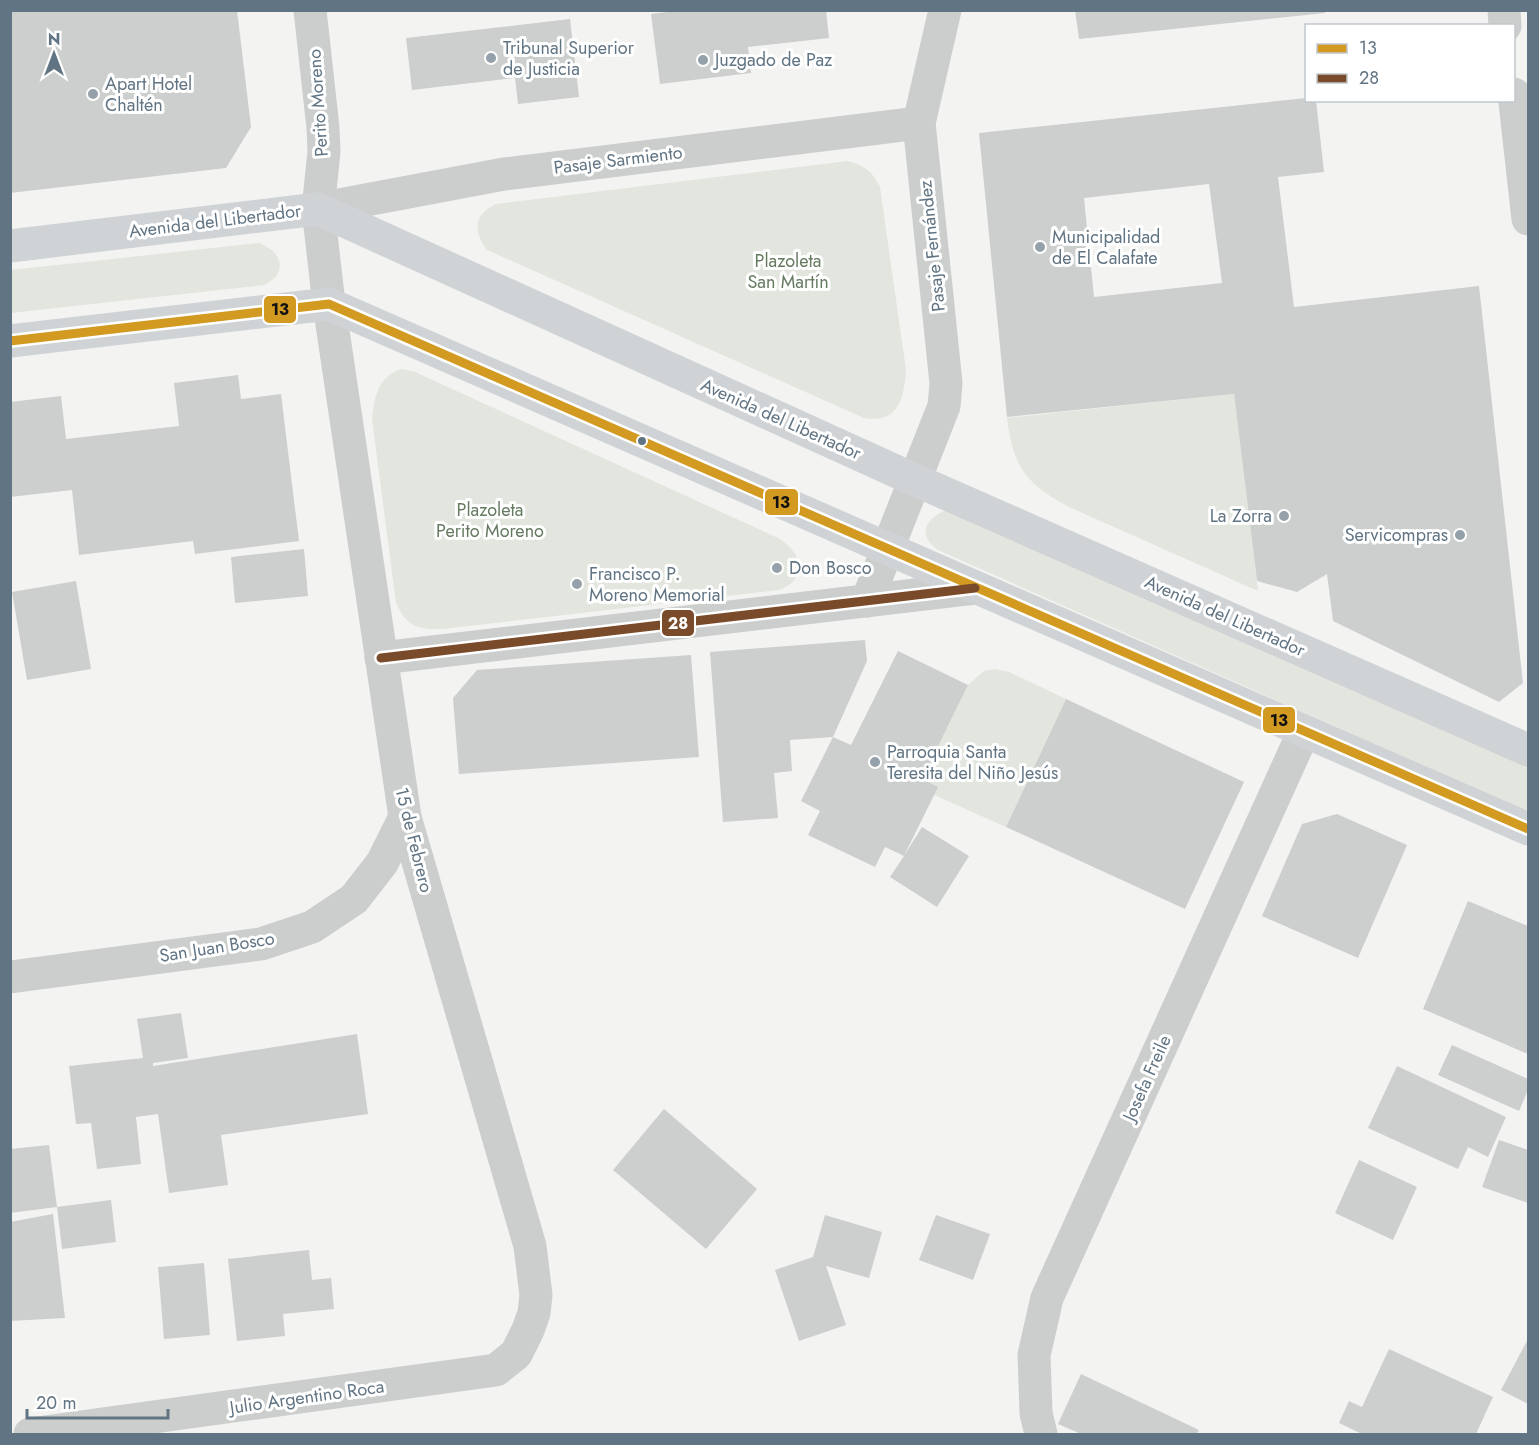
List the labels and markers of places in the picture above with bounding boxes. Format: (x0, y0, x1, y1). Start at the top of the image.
place label: Tribunal Superior de Justicia (503, 35, 635, 82)
place label: Juzgado de Paz (713, 47, 833, 73)
marker: Tribunal Superior de Justicia (484, 51, 498, 65)
marker: Juzgado de Paz (696, 53, 710, 67)
place label: Apart Hotel Chaltén (105, 71, 192, 118)
marker: Apart Hotel Chaltén (86, 87, 100, 101)
place label: Municipalidad de El Calafate (1052, 224, 1160, 271)
marker: Municipalidad de El Calafate (1033, 240, 1047, 254)
unlabelled marker (636, 435, 648, 447)
place label: La Zorra (1210, 503, 1272, 529)
marker: La Zorra (1277, 509, 1291, 523)
place label: Servicompras (1345, 522, 1448, 548)
marker: Servicompras (1453, 528, 1467, 542)
place label: Don Bosco (789, 555, 872, 581)
place label: Francisco P. Moreno Memorial (589, 561, 725, 608)
marker: Don Bosco (770, 561, 784, 575)
marker: Francisco P. Moreno Memorial (570, 577, 584, 591)
place label: Parroquia Santa Teresita del Niño Jesús (887, 739, 1058, 786)
marker: Parroquia Santa Teresita del Niño Jesús (868, 755, 882, 769)

